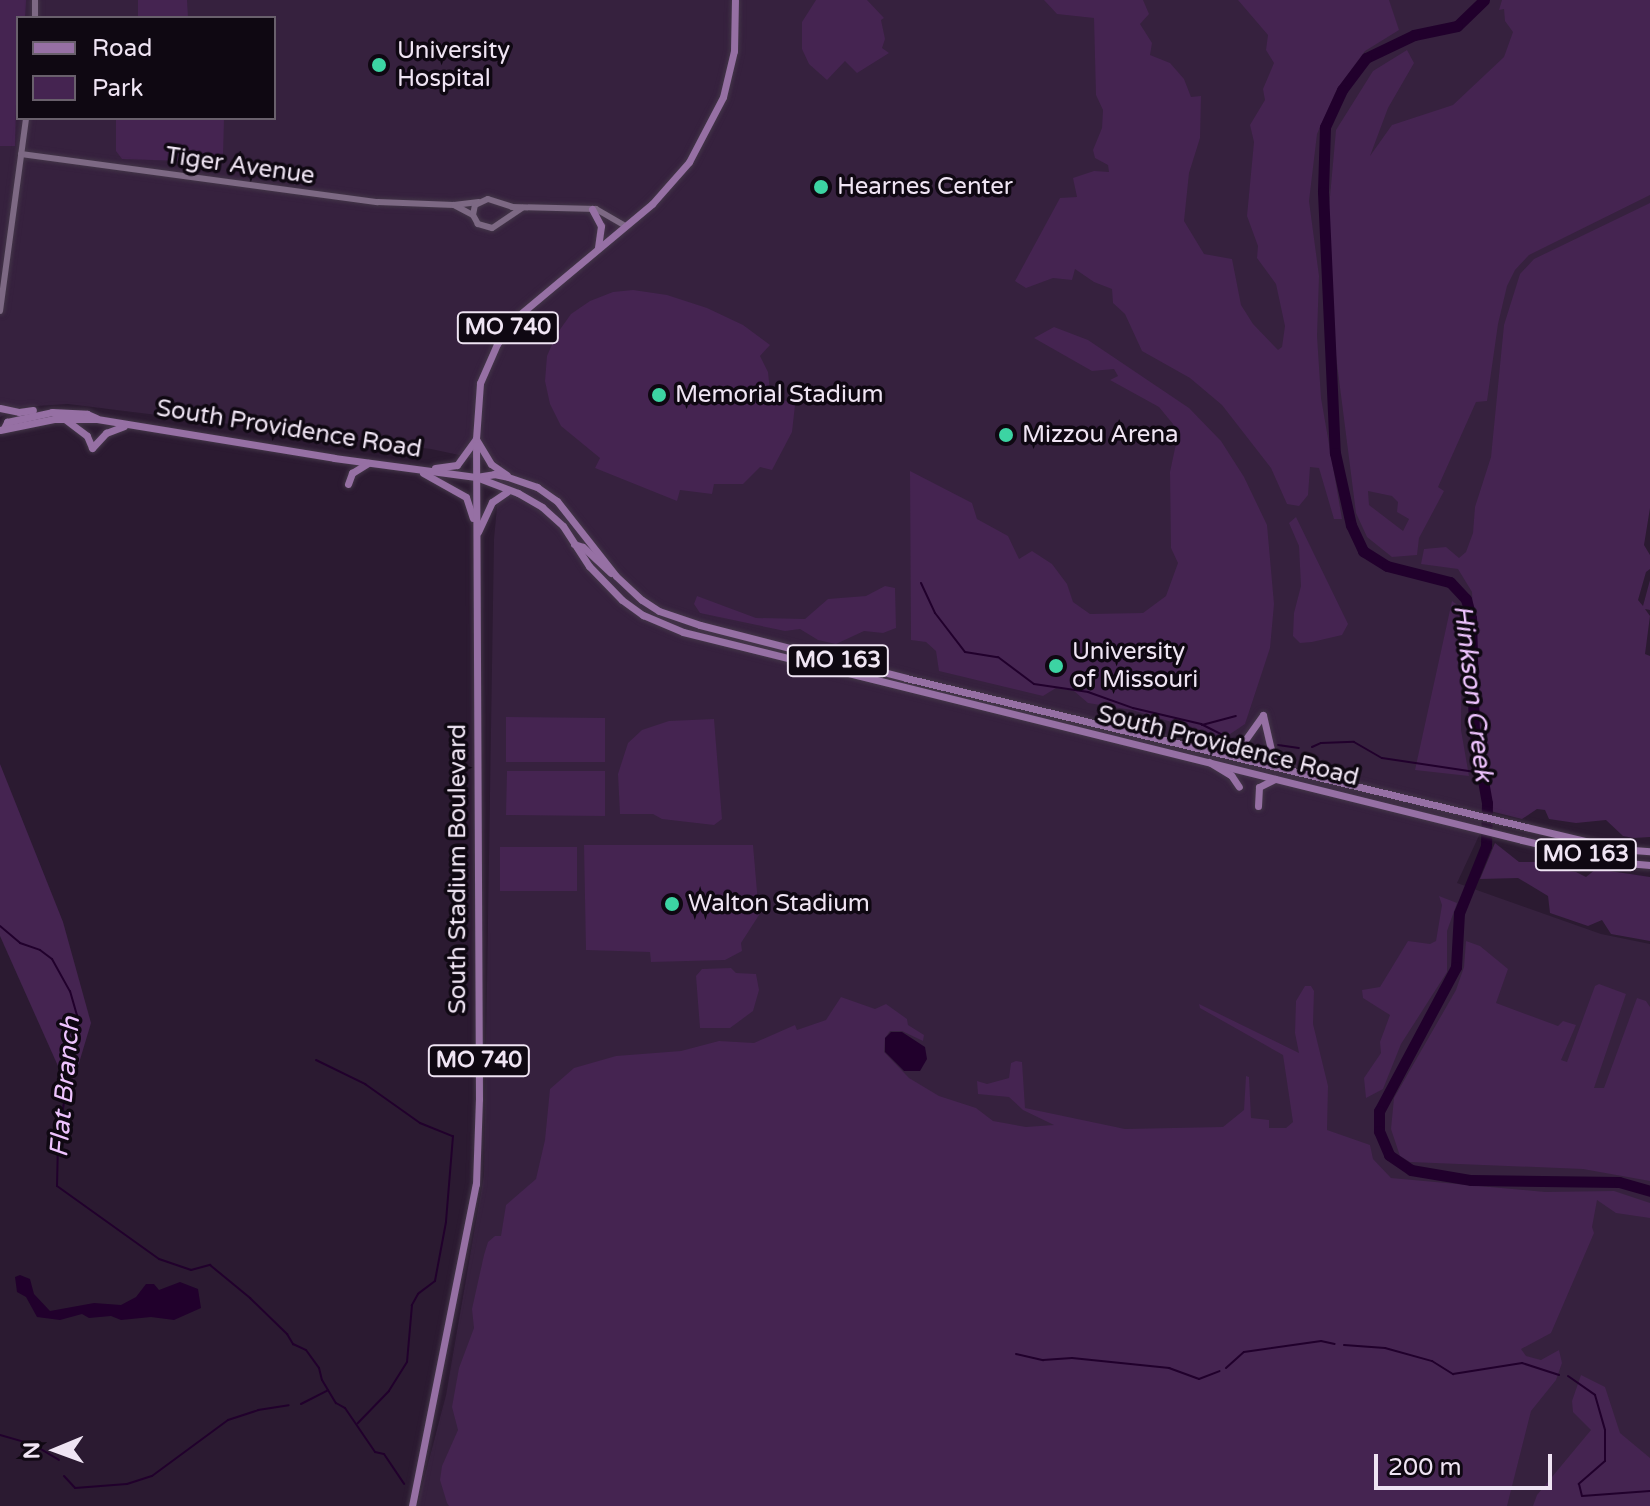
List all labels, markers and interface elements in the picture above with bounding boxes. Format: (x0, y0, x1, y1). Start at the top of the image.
legend (16, 16, 276, 120)
text: Road (92, 34, 152, 63)
place label: University Hospital (397, 37, 510, 93)
marker: University Hospital (368, 54, 390, 76)
text: Park (92, 74, 143, 103)
street label: Tiger Avenue (164, 141, 316, 191)
place label: Hearnes Center (837, 173, 1013, 201)
marker: Hearnes Center (812, 178, 830, 196)
road number: MO 740 (456, 310, 560, 346)
place label: Memorial Stadium (675, 381, 884, 409)
marker: Memorial Stadium (650, 386, 668, 404)
street label: South Providence Road (154, 394, 424, 464)
place label: Mizzou Arena (1022, 421, 1179, 449)
marker: Mizzou Arena (997, 426, 1015, 444)
water label: Hinkson Creek (1447, 603, 1499, 783)
place label: University of Missouri (1072, 638, 1198, 694)
road number: MO 163 (786, 643, 890, 679)
marker: University of Missouri (1047, 657, 1065, 675)
street label: South Providence Road (1094, 700, 1362, 792)
street label: South Stadium Boulevard (444, 724, 472, 1014)
road number: MO 163 (1534, 837, 1638, 873)
place label: Walton Stadium (688, 890, 870, 918)
marker: Walton Stadium (663, 895, 681, 913)
water label: Flat Branch (43, 1015, 87, 1159)
road number: MO 740 (427, 1043, 531, 1079)
north arrow (16, 1410, 96, 1490)
scale bar (1378, 1438, 1556, 1488)
text: N (19, 1441, 45, 1459)
text: 200 m (1388, 1453, 1462, 1482)

